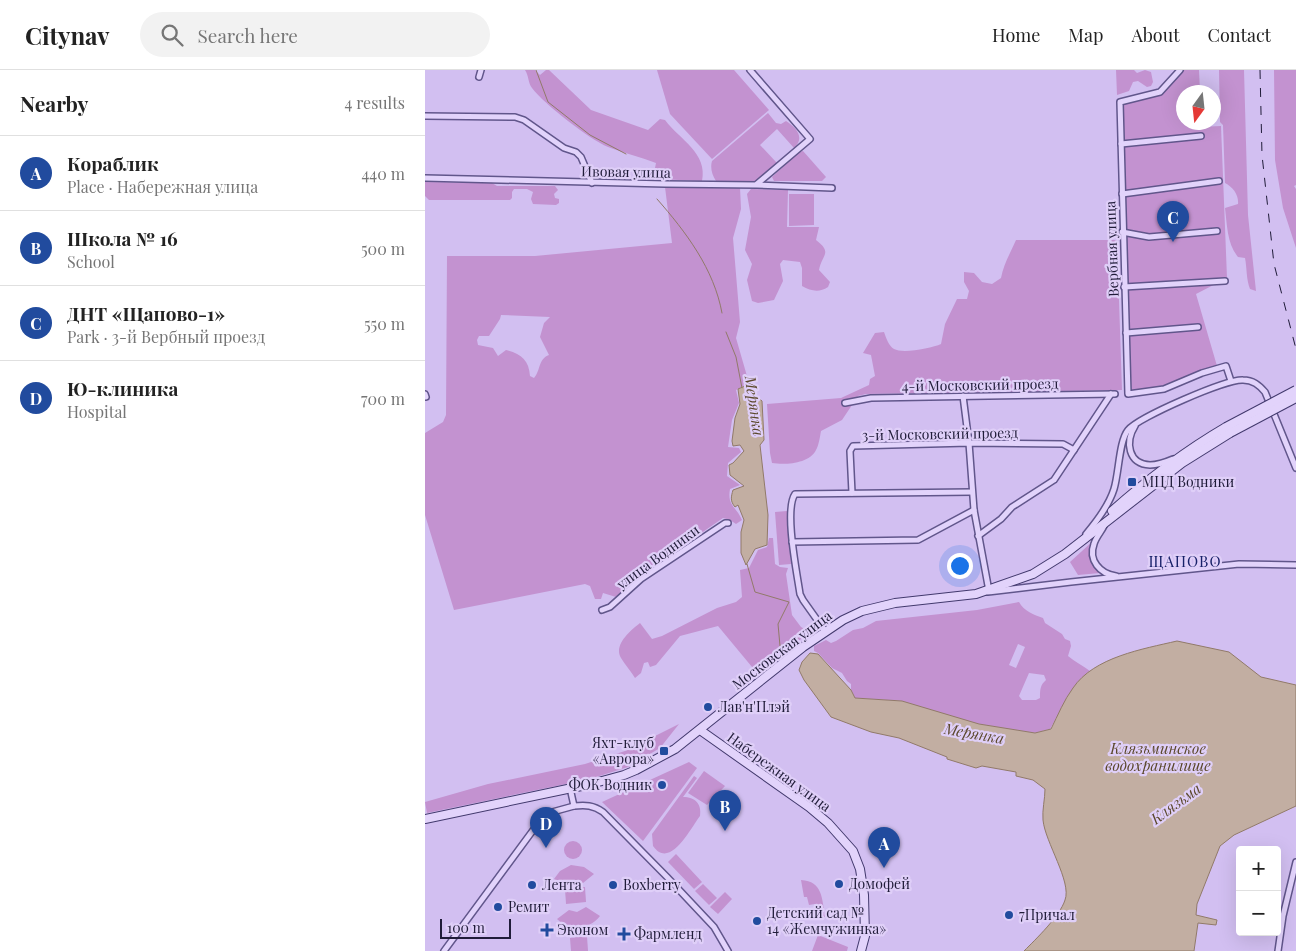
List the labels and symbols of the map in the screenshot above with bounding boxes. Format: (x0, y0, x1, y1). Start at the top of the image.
north arrow (1176, 85, 1221, 130)
street label: Ивовая улица (581, 161, 671, 182)
street label: Вербная улица (1100, 201, 1123, 297)
pin: C (1157, 201, 1189, 242)
water label: Мерянка (741, 374, 769, 437)
street label: 4-й Московский проезд (901, 374, 1059, 395)
street label: 3-й Московский проезд (862, 423, 1019, 444)
place label: МЦД Водники (1142, 472, 1234, 491)
marker: МЦД Водники (1126, 476, 1138, 488)
street label: улица Водники (612, 520, 703, 594)
district label: ЩАПОВО (1148, 551, 1222, 571)
your location (947, 553, 973, 579)
street label: Московская улица (728, 606, 835, 693)
place label: Лав'н'Плэй (717, 697, 790, 716)
marker: Лав'н'Плэй (702, 701, 714, 713)
water label: Мерянка (942, 718, 1006, 748)
street label: Набережная улица (724, 728, 835, 816)
place label: Яхт-клуб «Аврора» (591, 733, 654, 768)
water label: Клязьминское водохранилище (1105, 738, 1211, 775)
marker: Яхт-клуб «Аврора» (658, 745, 670, 757)
place label: ФОК Водник (569, 775, 652, 794)
water label: Клязьма (1145, 778, 1205, 829)
marker: ФОК Водник (656, 779, 668, 791)
pin: B (709, 790, 741, 831)
pin: D (530, 807, 562, 848)
pin: A (868, 827, 900, 868)
place label: Домофей (849, 874, 910, 893)
place label: Лента (541, 875, 582, 894)
place label: Boxberry (623, 875, 681, 894)
marker: Домофей (833, 878, 845, 890)
marker: Лента (526, 879, 538, 891)
marker: Boxberry (607, 879, 619, 891)
place label: Ремит (508, 897, 550, 916)
marker: Ремит (492, 901, 504, 913)
place label: Детский сад № 14 «Жемчужинка» (767, 903, 886, 938)
place label: 7Причал (1019, 905, 1075, 924)
marker: 7Причал (1003, 909, 1015, 921)
marker: Детский сад № 14 «Жемчужинка» (751, 915, 763, 927)
scale bar (440, 916, 511, 939)
place label: Эконом (557, 920, 608, 939)
marker: Эконом (541, 924, 553, 936)
place label: Фармленд (634, 924, 702, 943)
marker: Фармленд (618, 928, 630, 940)

